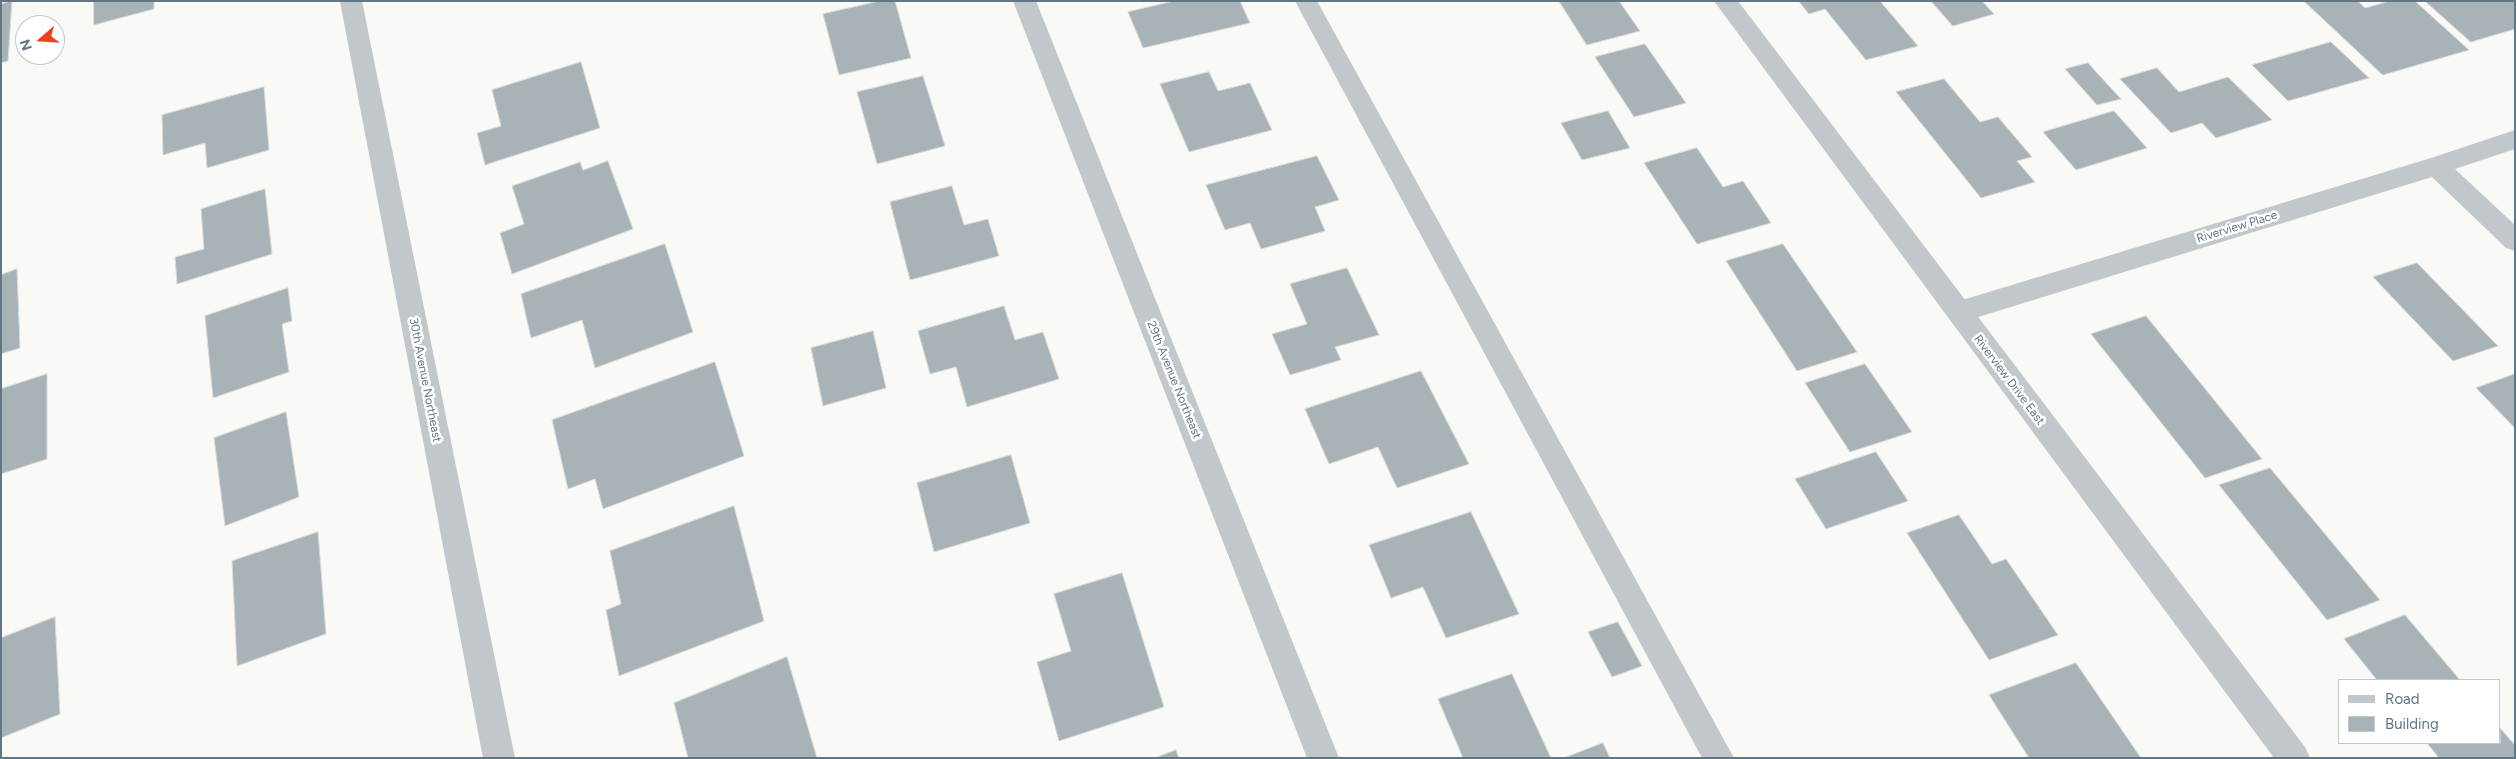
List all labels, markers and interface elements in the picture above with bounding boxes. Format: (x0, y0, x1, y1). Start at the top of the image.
north arrow (15, 15, 65, 65)
text: N (16, 37, 36, 53)
street label: Riverview Place (2195, 208, 2279, 246)
street label: 30th Avenue Northeast (406, 317, 444, 443)
street label: 29th Avenue Northeast (1144, 319, 1204, 441)
street label: Riverview Drive East (1970, 332, 2048, 428)
legend (2338, 679, 2501, 744)
text: Road (2385, 690, 2420, 708)
text: Building (2385, 715, 2439, 733)

